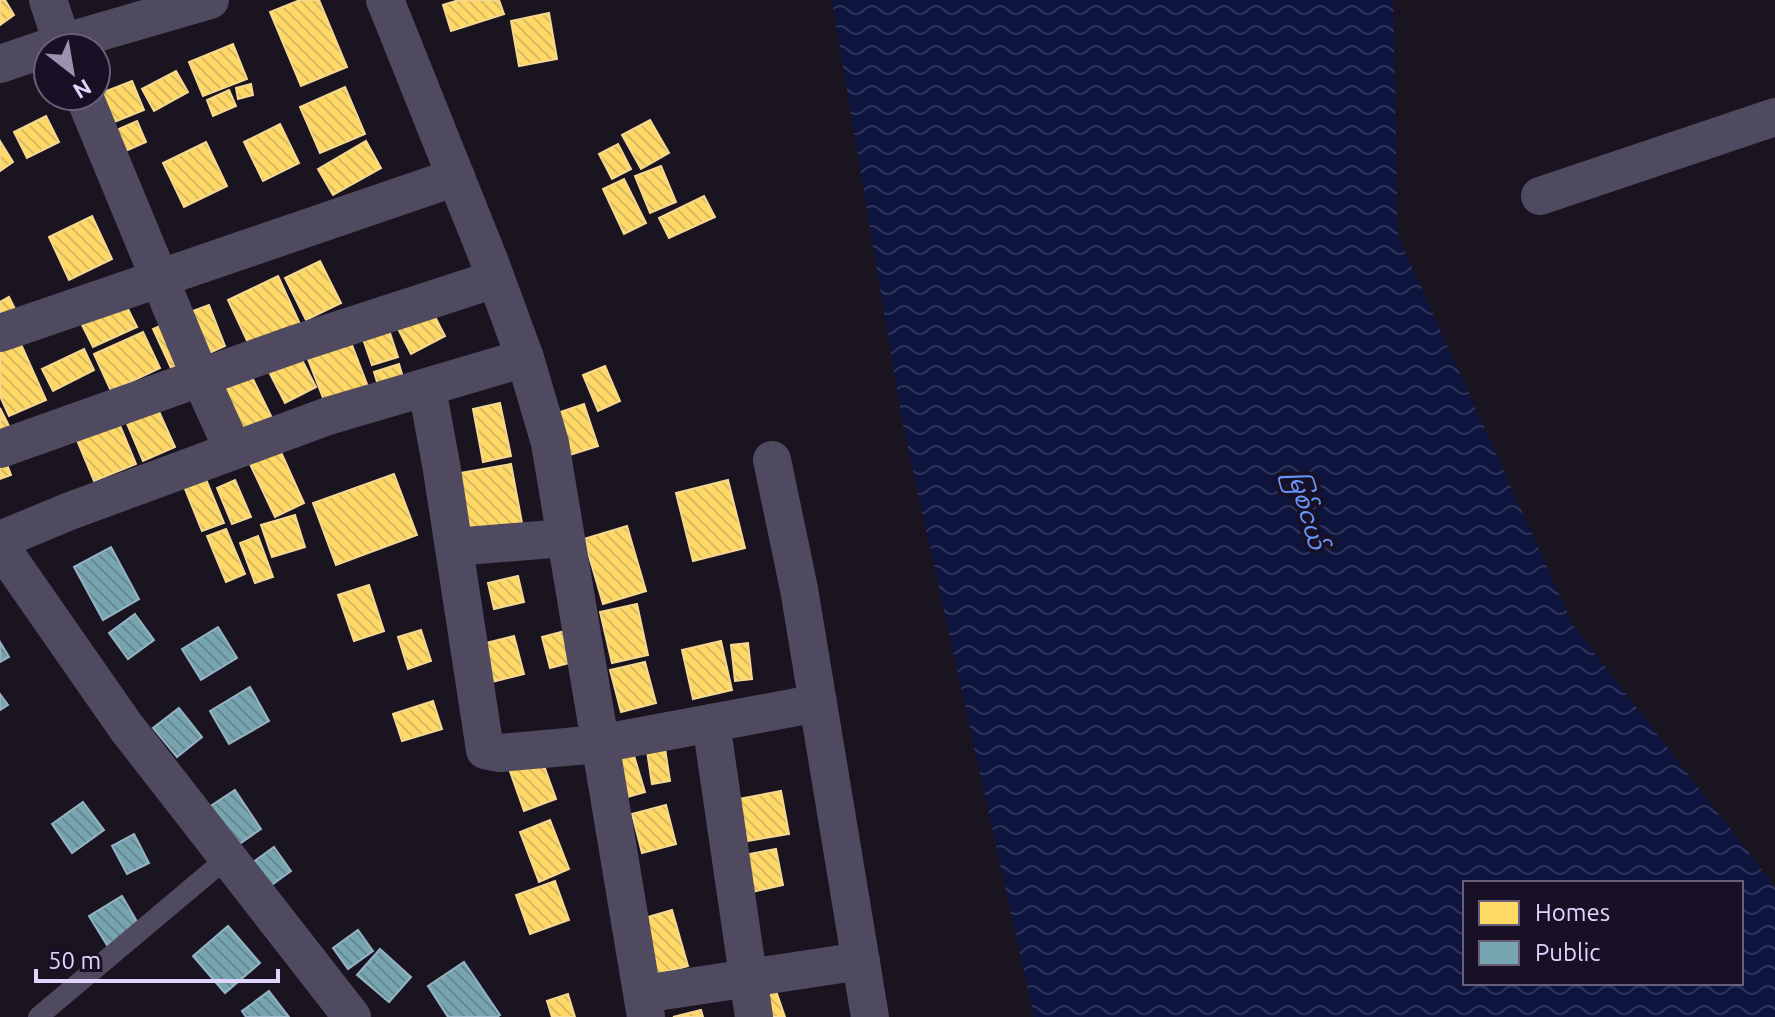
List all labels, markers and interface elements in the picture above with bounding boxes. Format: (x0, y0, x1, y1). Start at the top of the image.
north arrow (32, 32, 112, 112)
text: N (69, 75, 96, 105)
water label: မြစ်ငယ် (1276, 467, 1334, 556)
legend (1463, 881, 1743, 985)
text: Homes (1535, 899, 1610, 926)
scale bar (36, 933, 278, 983)
text: Public (1535, 939, 1600, 966)
text: 50 m (48, 947, 101, 974)

